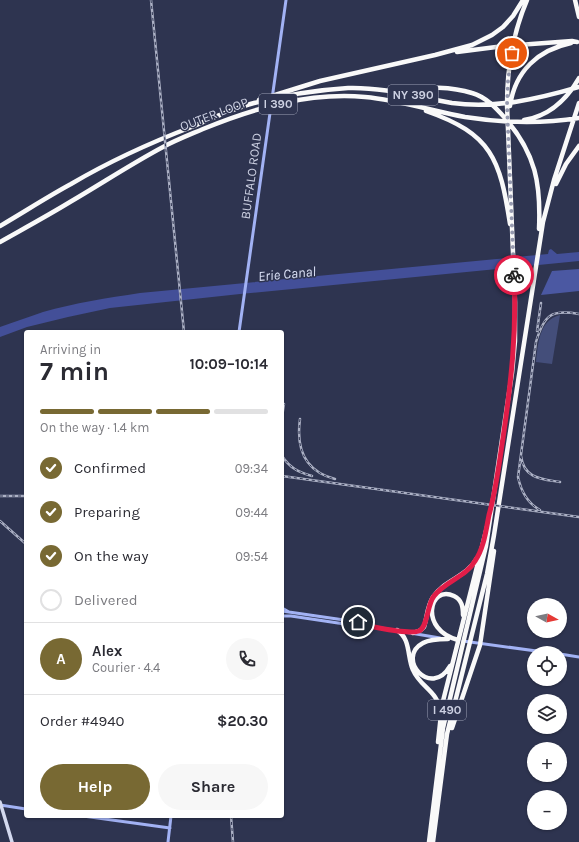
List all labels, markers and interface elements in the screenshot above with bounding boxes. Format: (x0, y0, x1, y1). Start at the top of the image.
pin (495, 36, 529, 70)
icon: bag (501, 42, 523, 64)
road number: NY 390 (388, 85, 438, 105)
street label: OUTER LOOP (178, 94, 250, 134)
road number: I 390 (259, 94, 297, 114)
street label: BUFFALO ROAD (238, 132, 264, 220)
courier (494, 255, 534, 295)
water label: Erie Canal (257, 263, 317, 285)
icon: bike (503, 264, 525, 286)
text: Arriving in (40, 342, 101, 357)
text: 10:09–10:14 (189, 355, 268, 373)
text: 7 min (40, 356, 109, 387)
text: On the way · 1.4 km (40, 420, 149, 435)
icon: check (40, 457, 62, 479)
text: Confirmed (74, 459, 146, 477)
text: 09:34 (235, 461, 268, 476)
icon: check (40, 501, 62, 523)
text: Preparing (74, 503, 140, 521)
text: 09:44 (235, 505, 268, 520)
icon: check (40, 545, 62, 567)
text: On the way (74, 547, 148, 565)
text: 09:54 (235, 549, 268, 564)
text: Delivered (74, 591, 138, 609)
north arrow (527, 598, 567, 638)
map controls (527, 598, 567, 830)
pin (341, 605, 375, 639)
icon: home (347, 611, 369, 633)
button: phone (226, 638, 268, 680)
text: Alex (92, 642, 122, 660)
button: locate (527, 646, 567, 686)
text: A (56, 650, 66, 668)
text: Courier · 4.4 (92, 660, 160, 675)
button: layers (527, 694, 567, 734)
road number: I 490 (428, 700, 466, 720)
text: Order #4940 (40, 712, 124, 730)
text: $20.30 (217, 712, 268, 730)
button: + (527, 742, 567, 782)
button: Help (40, 764, 150, 810)
button: Share (158, 764, 268, 810)
button: − (527, 790, 567, 830)

